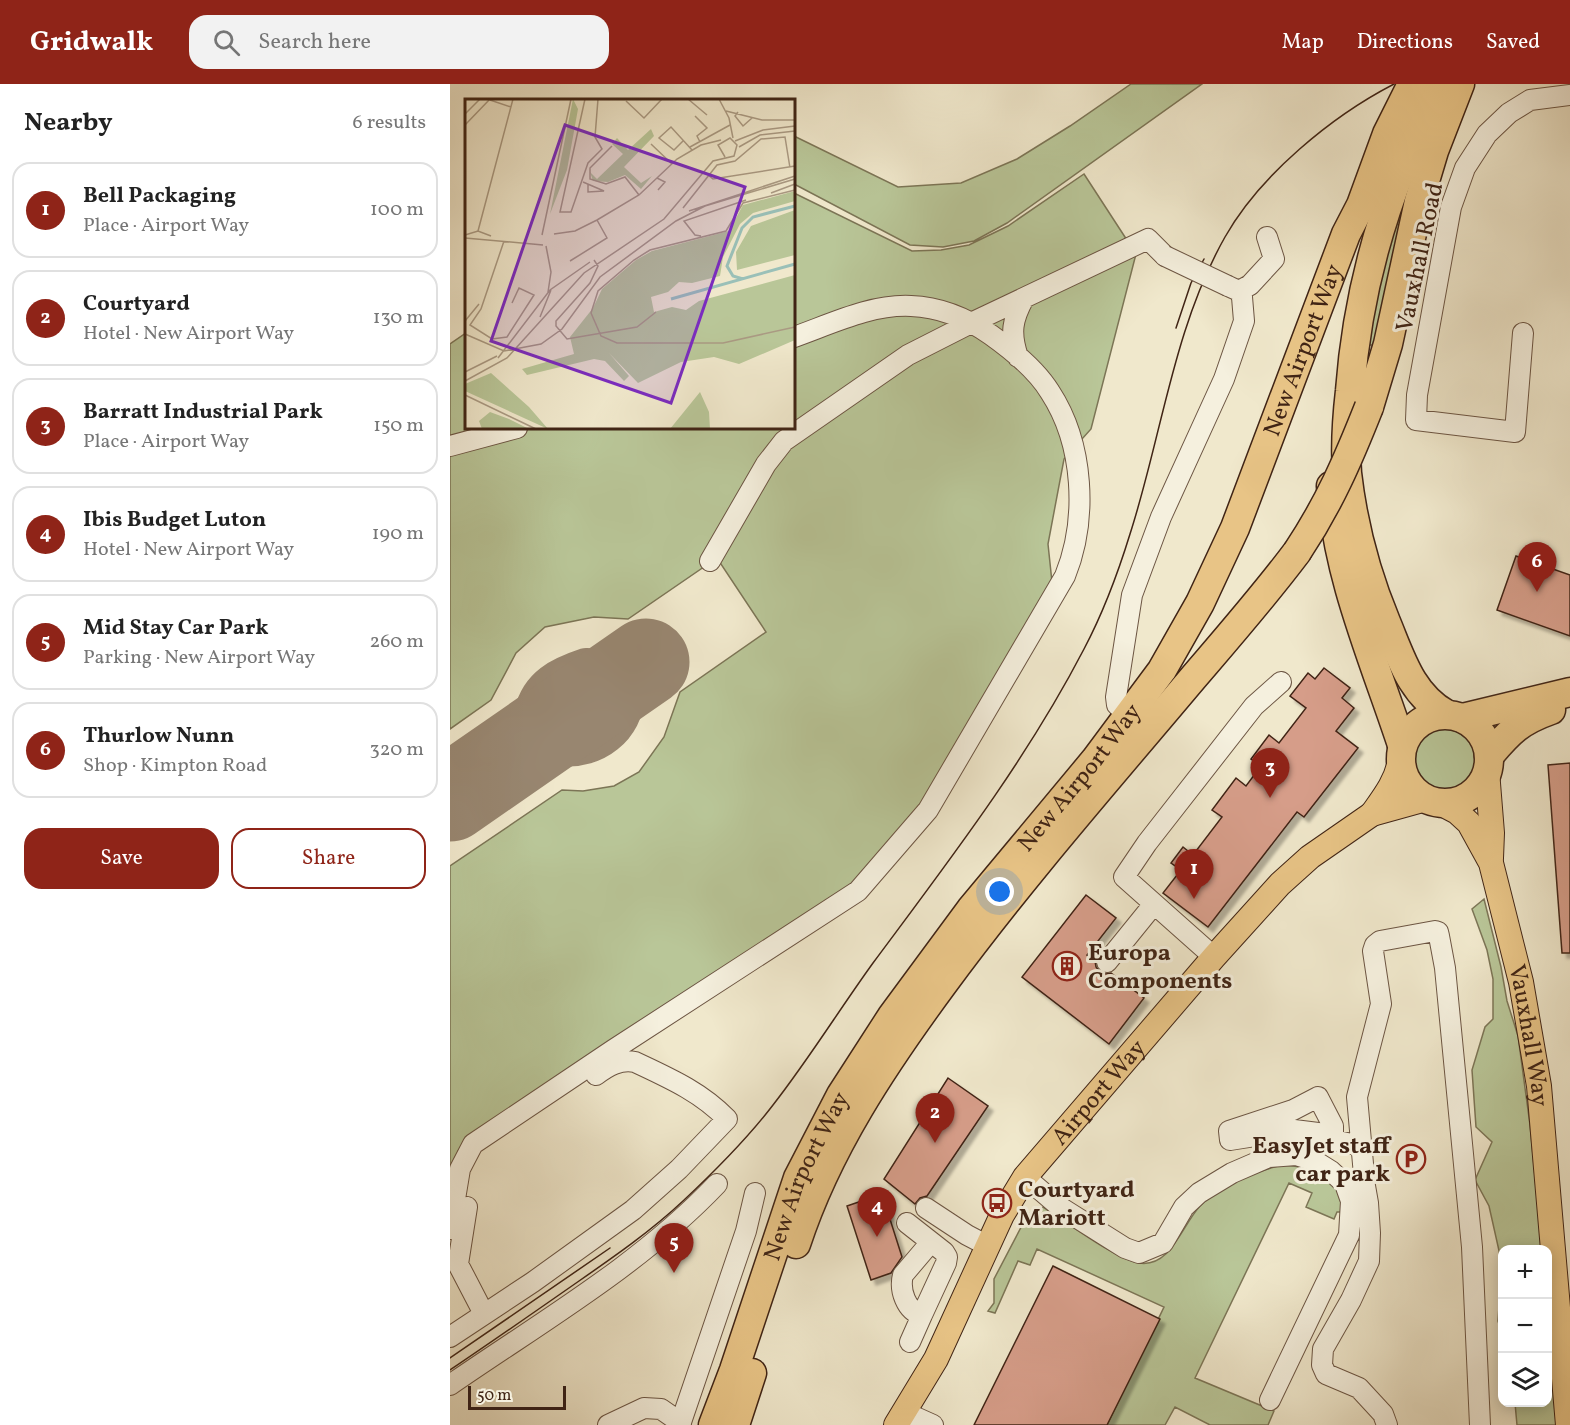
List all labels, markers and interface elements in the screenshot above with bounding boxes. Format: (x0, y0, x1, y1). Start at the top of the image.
search box (189, 15, 609, 69)
text: Gridwalk (30, 23, 153, 62)
icon: search (210, 26, 243, 59)
text: Search here (258, 27, 371, 58)
text: Map (1282, 28, 1324, 57)
text: Directions (1357, 28, 1453, 57)
text: Saved (1486, 28, 1540, 57)
inset map (465, 99, 795, 429)
text: Nearby (24, 105, 113, 141)
text: 6 results (353, 109, 426, 137)
street label: Vauxhall Road (1389, 180, 1453, 335)
text: Bell Packaging (83, 181, 236, 212)
text: 1 (41, 196, 50, 224)
text: 100 m (370, 196, 424, 224)
text: Place · Airport Way (83, 212, 249, 240)
street label: New Airport Way (1256, 260, 1352, 442)
text: Courtyard (83, 289, 190, 320)
text: 2 (40, 304, 51, 332)
text: 130 m (373, 304, 424, 332)
text: Hotel · New Airport Way (83, 320, 294, 348)
text: Barratt Industrial Park (83, 397, 323, 428)
text: 3 (40, 412, 51, 440)
text: 150 m (373, 412, 424, 440)
text: Place · Airport Way (83, 428, 249, 456)
text: Ibis Budget Luton (83, 505, 266, 536)
text: 4 (39, 520, 52, 548)
text: 190 m (372, 520, 424, 548)
text: Hotel · New Airport Way (83, 536, 294, 564)
pin: 6 (1518, 542, 1556, 592)
text: Mid Stay Car Park (83, 613, 269, 644)
text: 5 (41, 628, 50, 656)
text: 260 m (369, 628, 424, 656)
text: Parking · New Airport Way (83, 644, 315, 672)
street label: New Airport Way (1010, 697, 1150, 860)
text: Thurlow Nunn (83, 721, 234, 752)
text: 6 (40, 736, 51, 764)
text: 320 m (369, 736, 424, 764)
pin: 3 (1250, 748, 1290, 798)
text: Shop · Kimpton Road (83, 752, 267, 780)
button: Save (24, 828, 219, 889)
button: Share (231, 828, 426, 889)
pin: 1 (1174, 850, 1214, 899)
your location (985, 877, 1014, 906)
place label: Europa Components (1088, 937, 1232, 999)
building icon: Europa Components (1051, 950, 1083, 982)
street label: Vauxhall Way (1498, 961, 1556, 1108)
street label: Airport Way (1044, 1033, 1155, 1154)
street label: New Airport Way (757, 1086, 859, 1266)
pin: 2 (916, 1094, 954, 1143)
place label: EasyJet staff car park (1252, 1130, 1392, 1192)
parking icon: EasyJet staff car park (1395, 1143, 1427, 1175)
place label: Courtyard Mariott (1018, 1174, 1135, 1236)
bus stop icon: Courtyard Mariott (981, 1187, 1013, 1219)
pin: 4 (858, 1188, 896, 1237)
pin: 5 (654, 1224, 694, 1273)
map controls (1498, 1245, 1552, 1407)
button: + (1498, 1245, 1552, 1299)
button: − (1498, 1299, 1552, 1353)
button: layers (1498, 1353, 1552, 1407)
scale bar (468, 1383, 566, 1410)
text: 50 m (477, 1385, 511, 1407)

